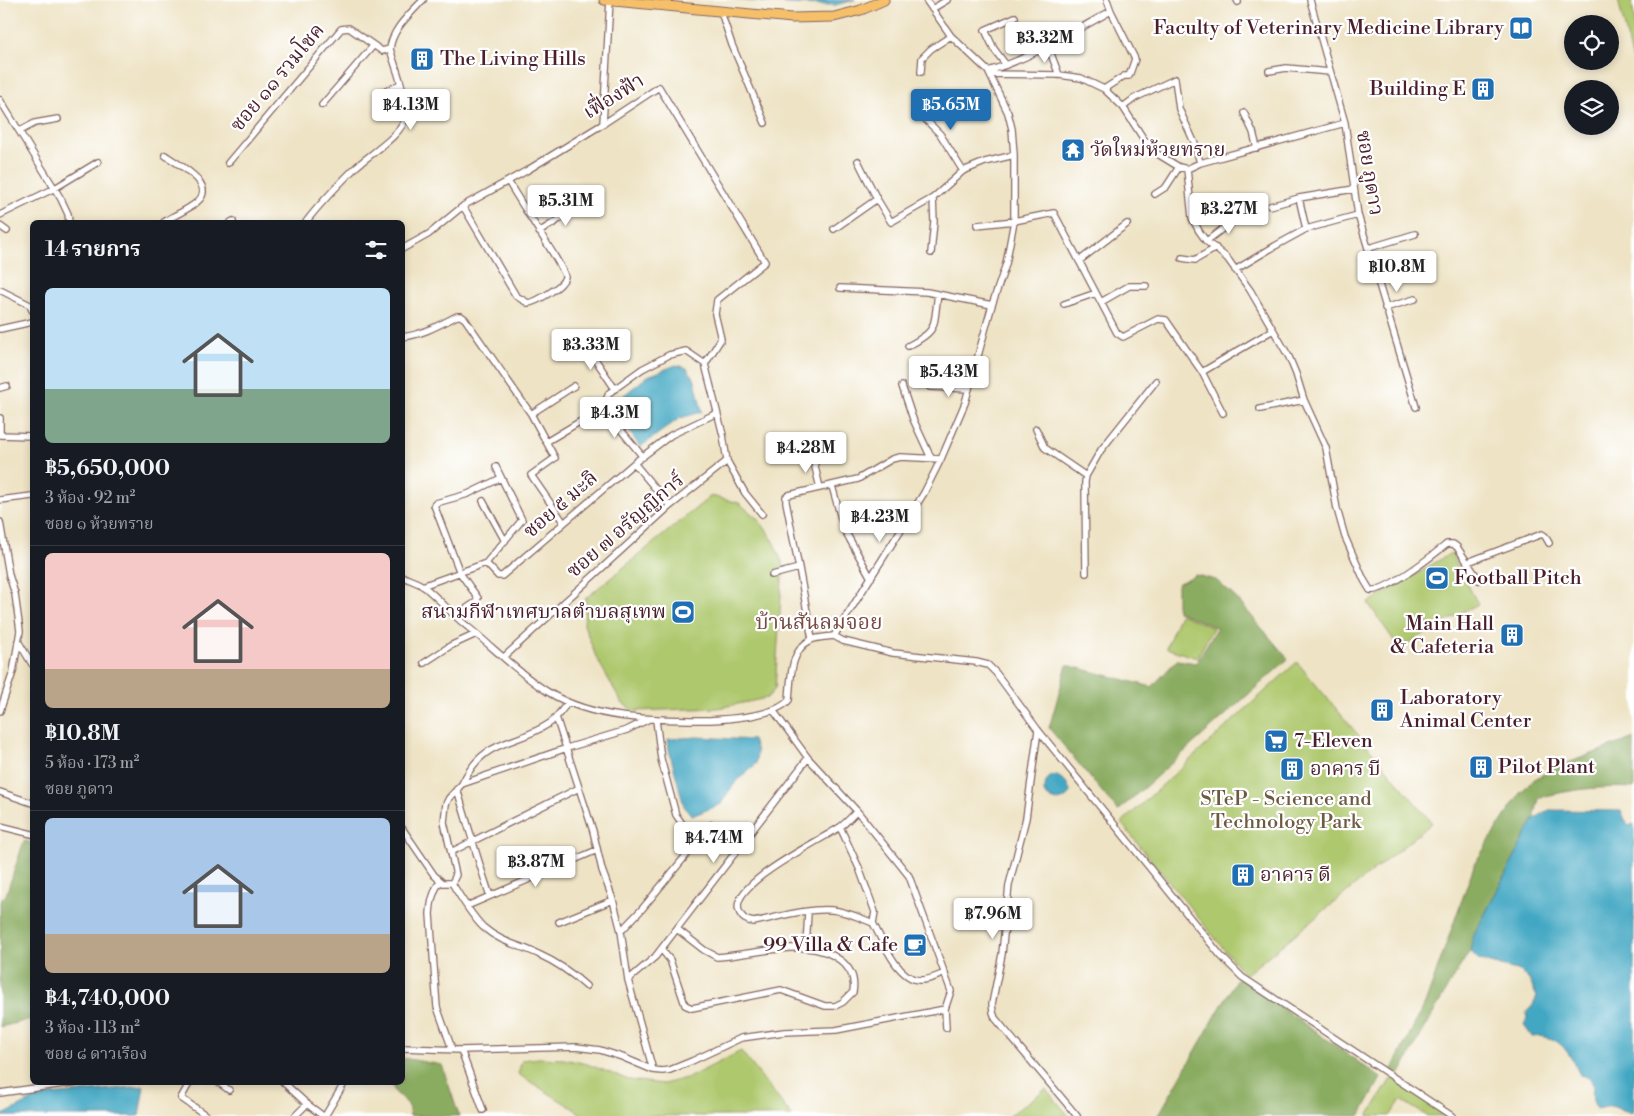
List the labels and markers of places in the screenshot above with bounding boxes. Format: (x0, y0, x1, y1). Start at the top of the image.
library icon: Faculty of Veterinary Medicine Library (1508, 15, 1534, 41)
place label: Faculty of Veterinary Medicine Library (1153, 16, 1504, 41)
pin: ฿3.32M (1004, 22, 1086, 64)
building icon: The Living Hills (409, 46, 435, 72)
place label: The Living Hills (440, 47, 586, 72)
building icon: Building E (1470, 76, 1496, 102)
place label: Building E (1369, 77, 1466, 102)
pin: ฿4.13M (370, 88, 452, 131)
pin: ฿5.65M (910, 88, 992, 131)
place label: วัดใหม่ห้วยทราย (1090, 136, 1225, 163)
temple icon: วัดใหม่ห้วยทราย (1060, 137, 1086, 163)
pin: ฿5.31M (525, 184, 607, 227)
pin: ฿3.27M (1188, 192, 1270, 235)
pin: ฿10.8M (1356, 250, 1438, 293)
pin: ฿3.33M (550, 328, 632, 371)
pin: ฿5.43M (908, 356, 990, 398)
pin: ฿4.3M (580, 396, 650, 439)
pin: ฿4.28M (765, 432, 847, 474)
pin: ฿4.23M (839, 500, 921, 543)
sports icon: Football Pitch (1424, 565, 1450, 591)
place label: Football Pitch (1454, 566, 1582, 591)
sports icon: สนามกีฬาเทศบาลตำบลสุเทพ (670, 599, 696, 625)
place label: สนามกีฬาเทศบาลตำบลสุเทพ (421, 600, 666, 625)
place label: Main Hall & Cafeteria (1390, 612, 1495, 660)
building icon: Main Hall & Cafeteria (1499, 622, 1525, 648)
place label: Laboratory Animal Center (1399, 686, 1532, 734)
building icon: Laboratory Animal Center (1369, 697, 1395, 723)
supermarket icon: 7-Eleven (1263, 728, 1289, 754)
place label: 7-Eleven (1294, 729, 1373, 754)
building icon: Pilot Plant (1468, 754, 1494, 780)
place label: Pilot Plant (1498, 755, 1595, 780)
building icon: อาคาร บี (1279, 756, 1305, 782)
place label: อาคาร บี (1310, 757, 1381, 782)
pin: ฿4.74M (673, 822, 755, 864)
pin: ฿3.87M (495, 846, 577, 888)
building icon: อาคาร ดี (1230, 862, 1256, 888)
place label: อาคาร ดี (1260, 863, 1331, 888)
pin: ฿7.96M (952, 898, 1034, 940)
cafe icon: 99 Villa & Cafe (902, 932, 928, 958)
place label: 99 Villa & Cafe (763, 933, 898, 958)

